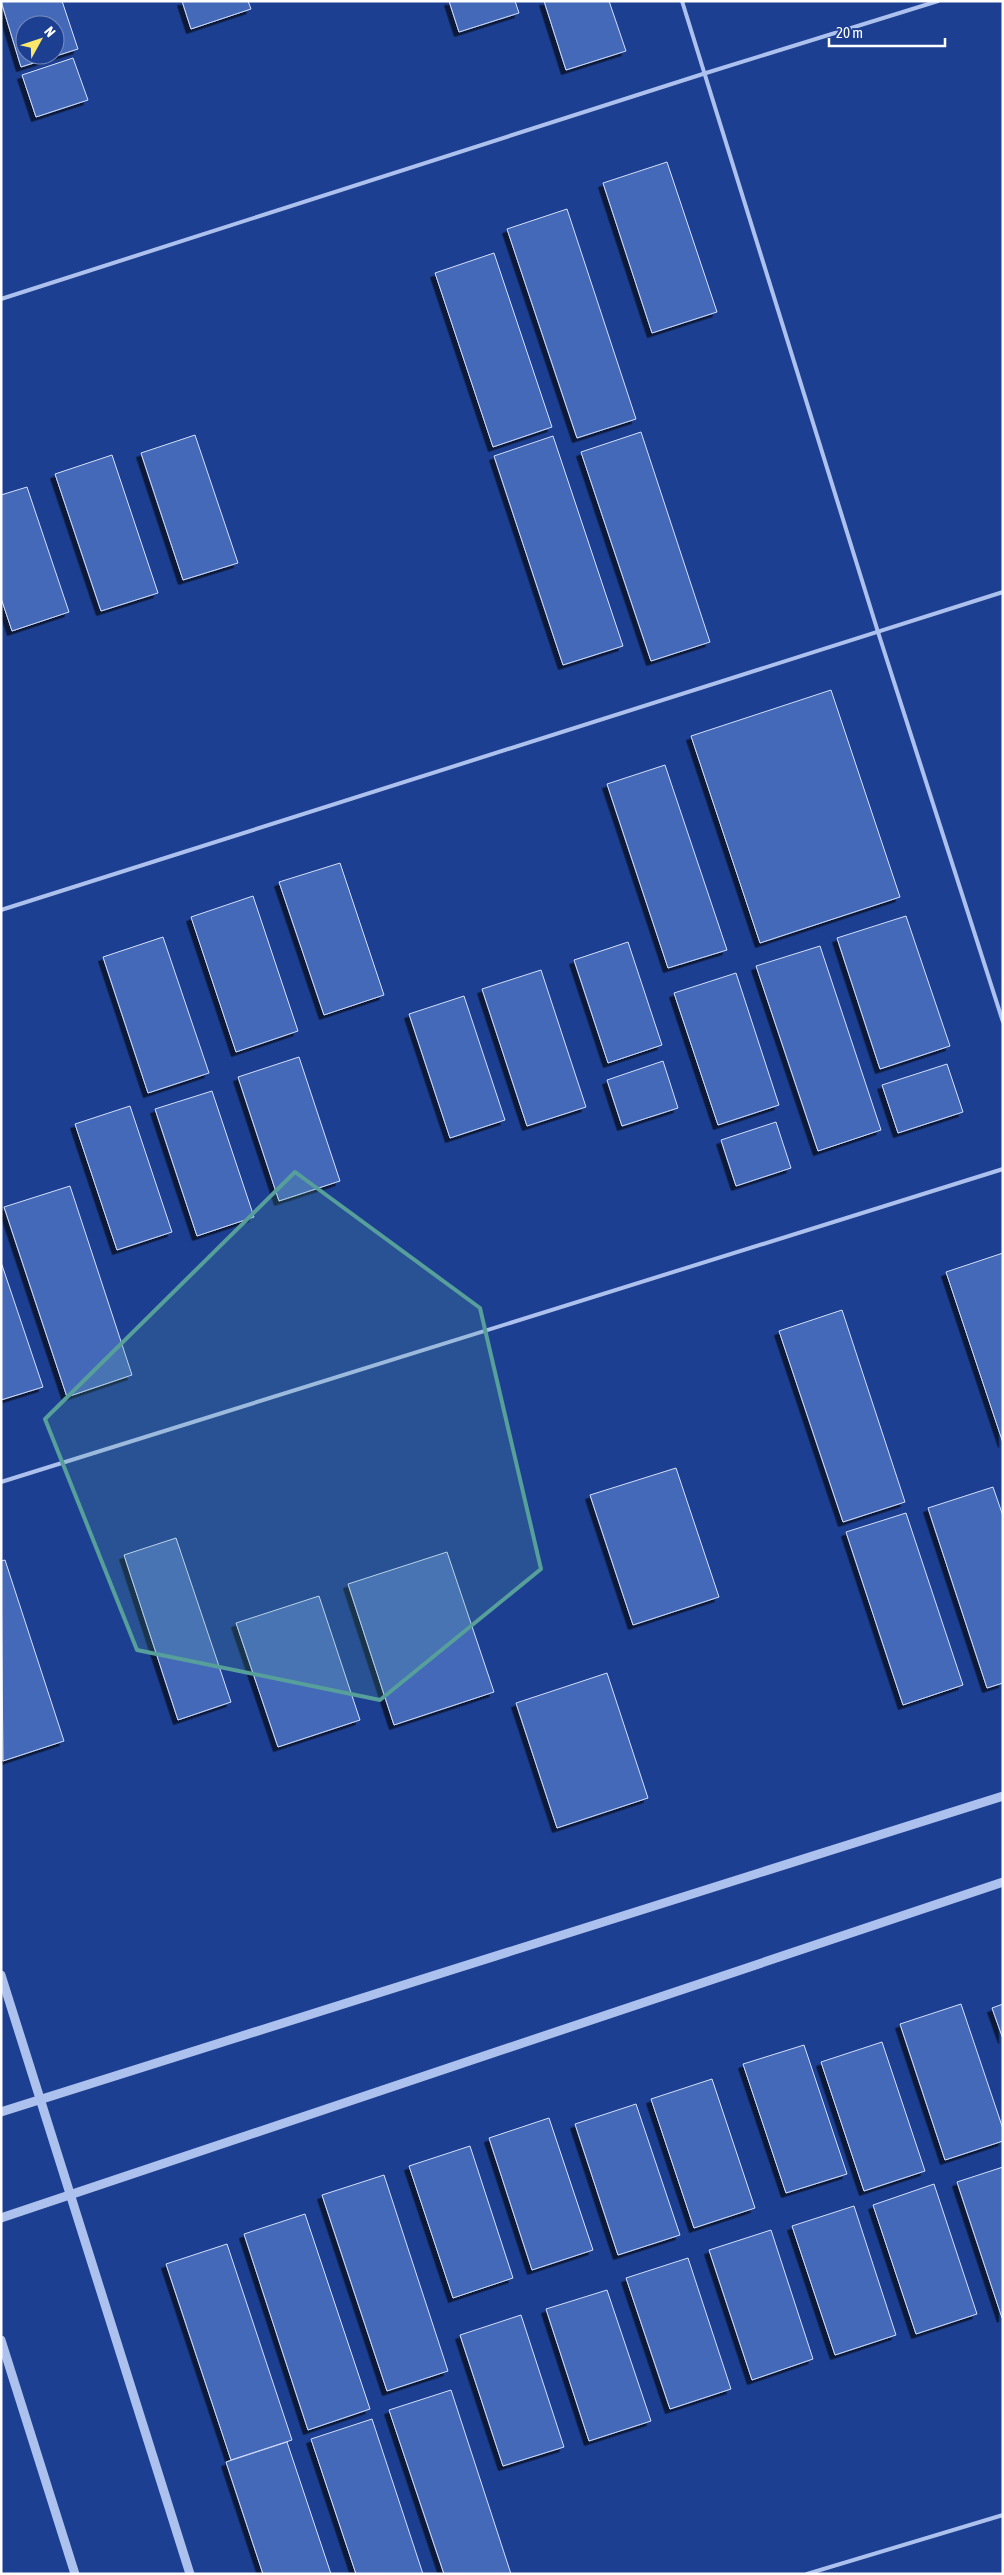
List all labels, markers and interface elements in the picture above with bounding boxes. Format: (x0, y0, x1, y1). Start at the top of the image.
north arrow (15, 15, 65, 65)
scale bar (829, 15, 945, 47)
text: N (41, 23, 59, 40)
text: 20 m (836, 24, 863, 41)

